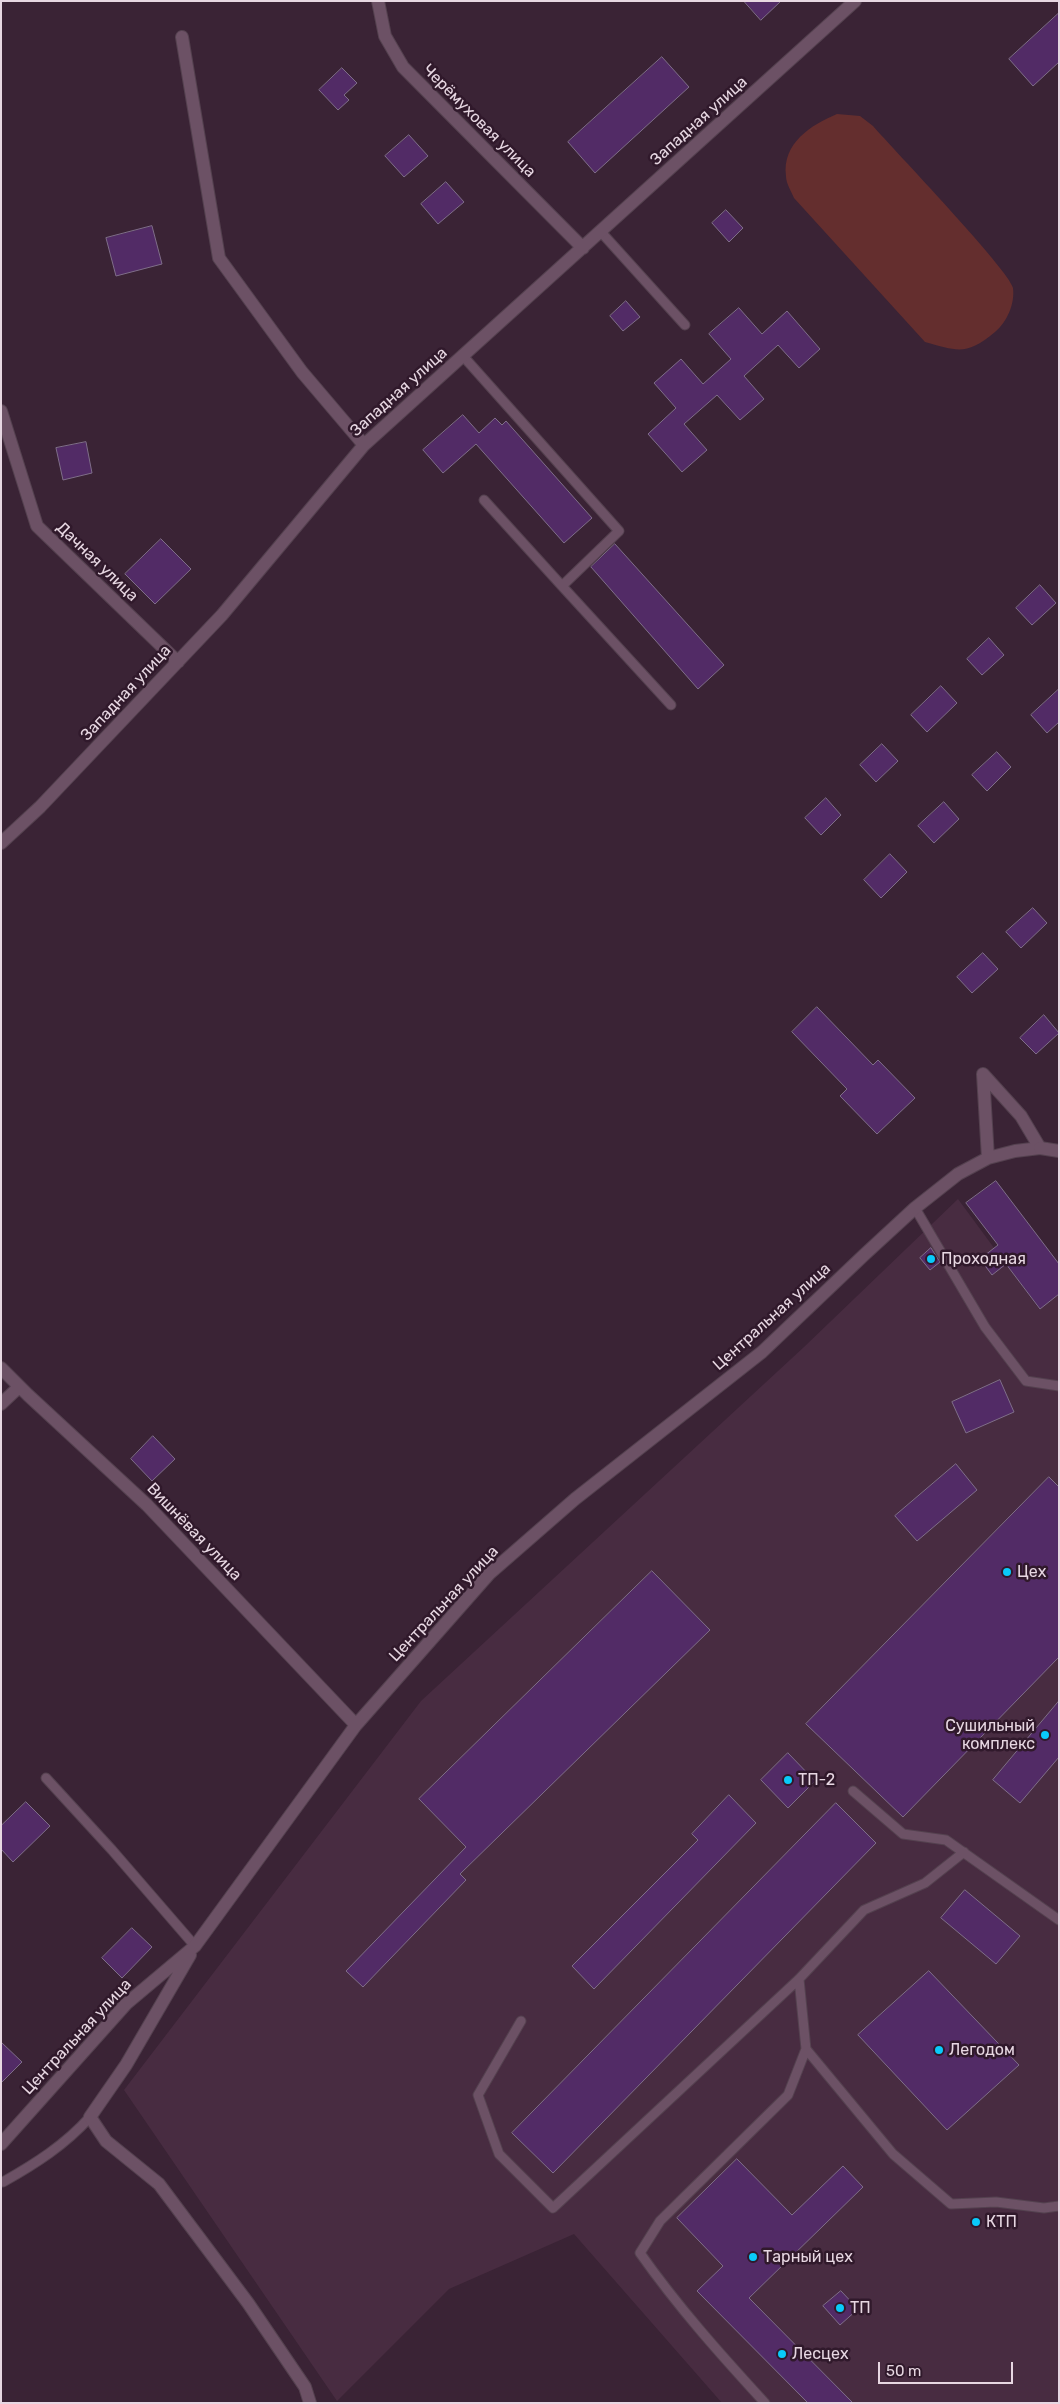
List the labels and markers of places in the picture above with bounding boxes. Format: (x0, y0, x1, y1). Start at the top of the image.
place label: Проходная (941, 1249, 1026, 1269)
marker: Проходная (925, 1253, 937, 1265)
place label: Цех (1017, 1562, 1046, 1582)
marker: Цех (1001, 1566, 1013, 1578)
place label: Сушильный комплекс (945, 1716, 1035, 1754)
marker: Сушильный комплекс (1039, 1729, 1051, 1741)
place label: ТП-2 (798, 1770, 835, 1790)
marker: ТП-2 (782, 1774, 794, 1786)
place label: Легодом (949, 2040, 1015, 2060)
marker: Легодом (933, 2044, 945, 2056)
place label: КТП (986, 2212, 1017, 2232)
marker: КТП (970, 2216, 982, 2228)
place label: Тарный цех (763, 2247, 853, 2267)
marker: Тарный цех (747, 2251, 759, 2263)
place label: ТП (850, 2298, 871, 2318)
marker: ТП (834, 2302, 846, 2314)
place label: Лесцех (792, 2344, 849, 2364)
marker: Лесцех (776, 2348, 788, 2360)

